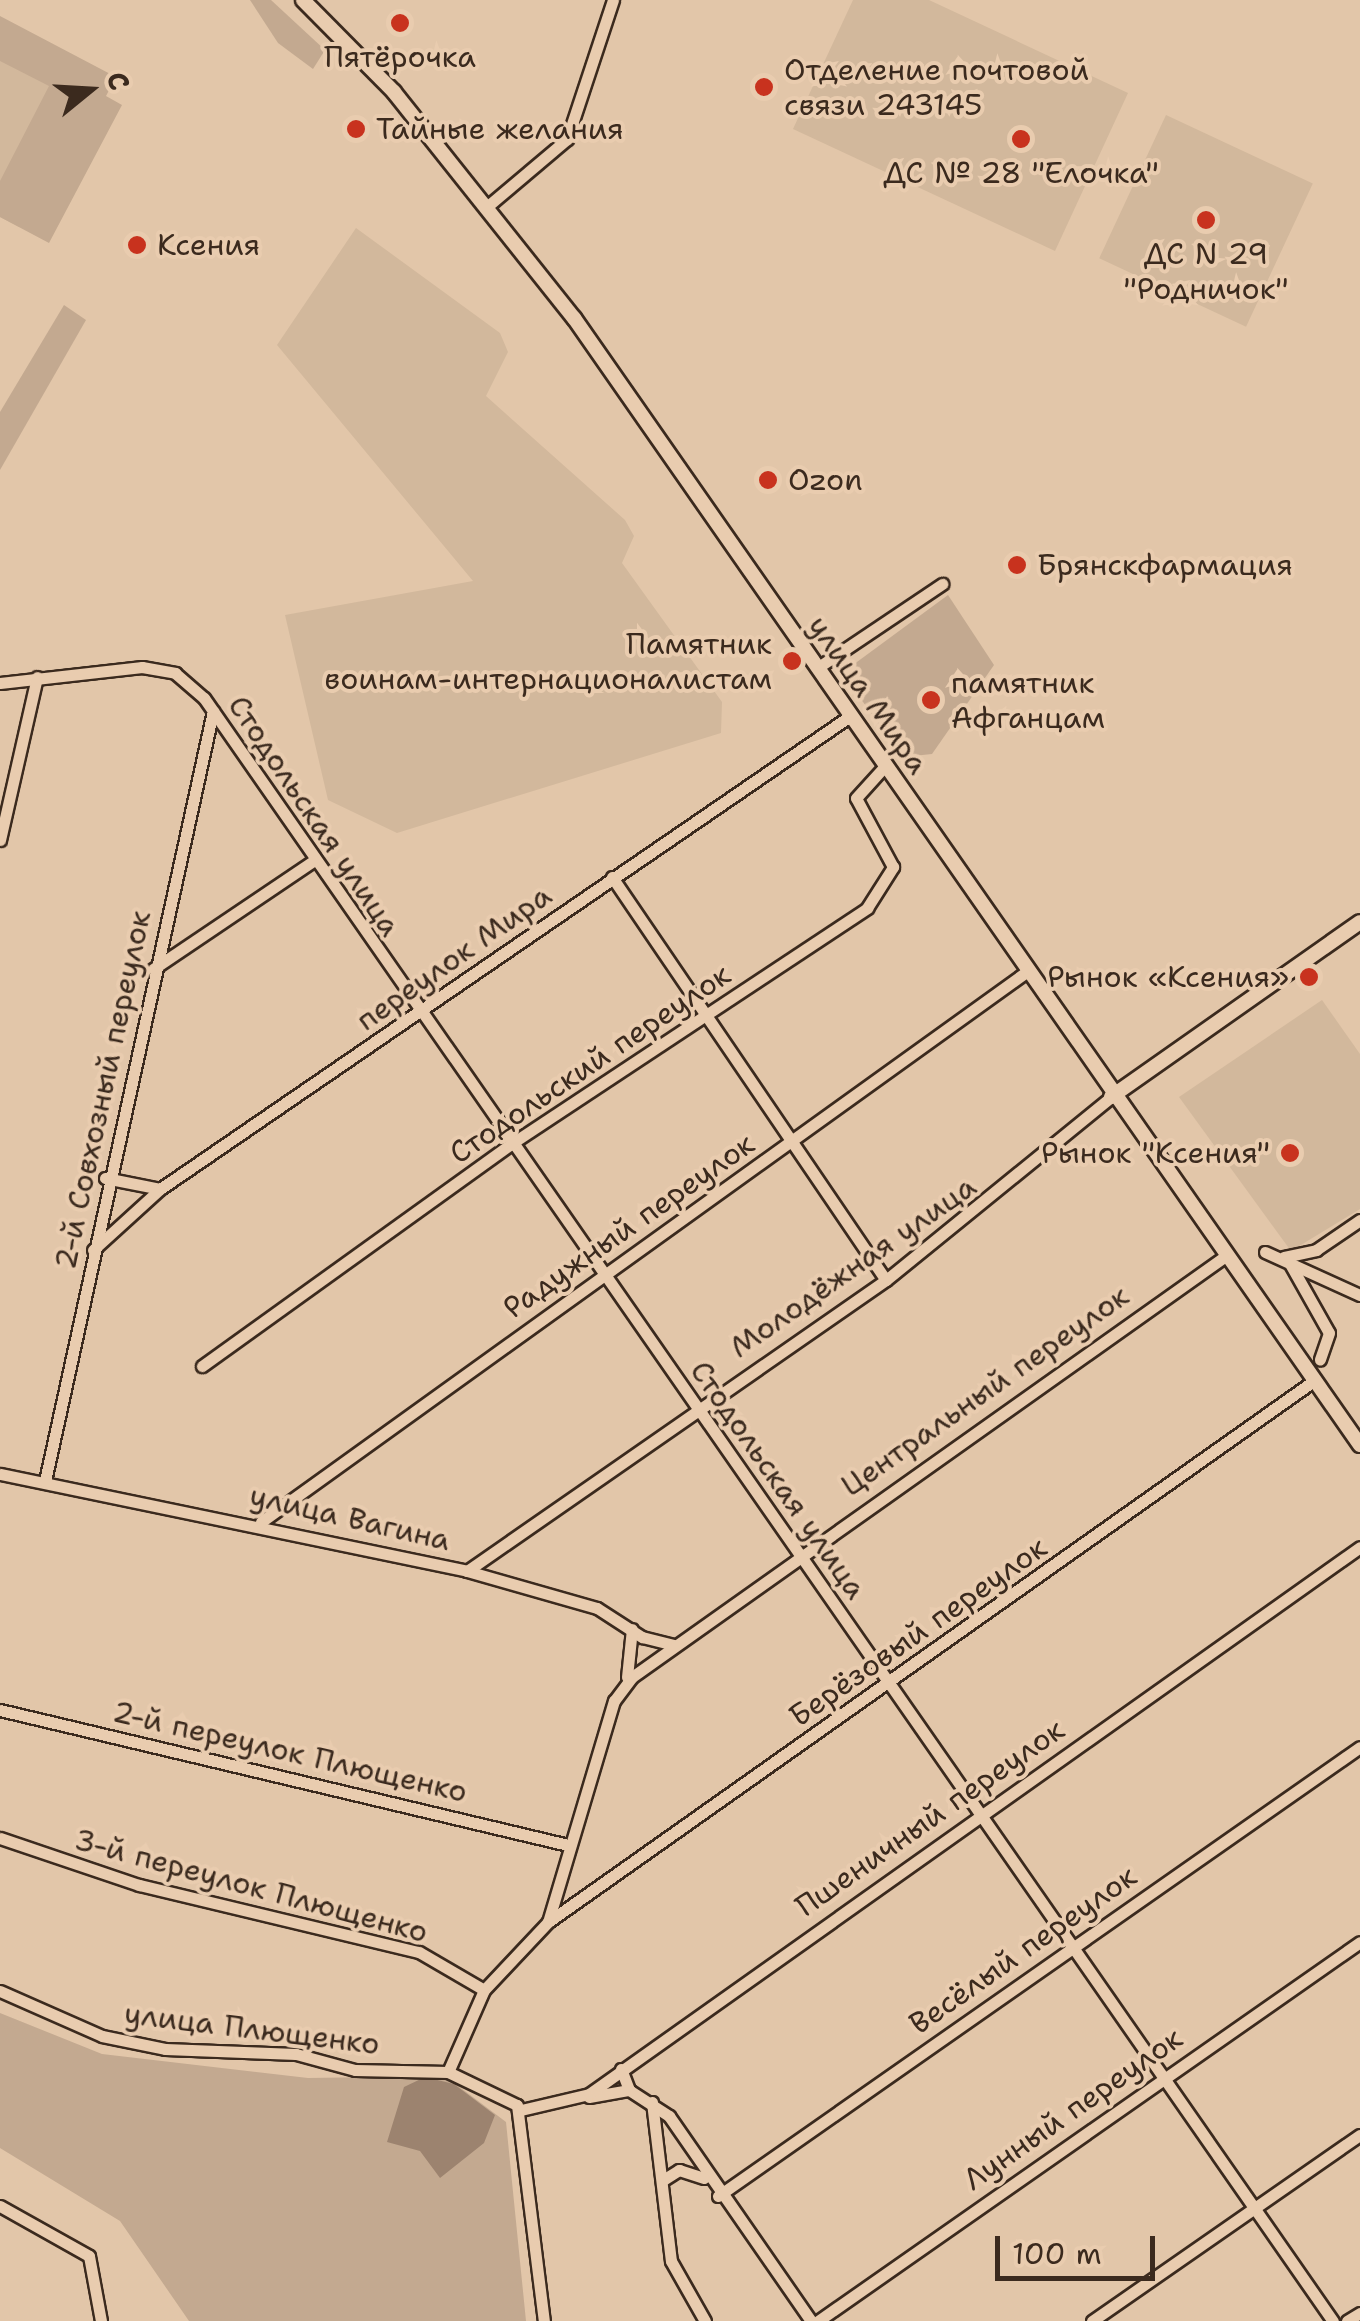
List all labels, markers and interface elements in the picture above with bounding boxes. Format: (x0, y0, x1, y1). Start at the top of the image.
marker: Пятёрочка (389, 12, 411, 34)
place label: Пятёрочка (324, 39, 476, 75)
north arrow (40, 40, 140, 140)
place label: Отделение почтовой связи 243145 (784, 52, 1089, 122)
text: С (98, 67, 139, 95)
marker: Отделение почтовой связи 243145 (753, 76, 775, 98)
place label: Тайные желания (376, 111, 624, 147)
marker: Тайные желания (345, 118, 367, 140)
marker: ДС № 28 "Елочка" (1010, 128, 1032, 150)
place label: ДС № 28 "Елочка" (883, 155, 1159, 191)
marker: ДС N 29 "Родничок" (1195, 209, 1217, 231)
place label: Ксения (157, 227, 260, 263)
marker: Ксения (126, 234, 148, 256)
place label: ДС N 29 "Родничок" (1124, 236, 1288, 306)
place label: Ozon (788, 462, 863, 498)
marker: Ozon (757, 469, 779, 491)
place label: Брянскфармация (1037, 547, 1293, 583)
marker: Брянскфармация (1006, 554, 1028, 576)
street label: улица Мира (800, 609, 936, 781)
place label: Памятник воинам‐интернационалистам (324, 626, 772, 696)
marker: Памятник воинам‐интернационалистам (781, 650, 803, 672)
place label: памятник Афганцам (951, 665, 1105, 736)
street label: Стодольская улица (220, 689, 408, 943)
marker: памятник Афганцам (920, 689, 942, 711)
street label: переулок Мира (350, 877, 558, 1039)
street label: 2-й Совхозный переулок (47, 907, 159, 1273)
street label: Стодольский переулок (443, 957, 737, 1171)
place label: Рынок «Ксения» (1047, 959, 1289, 995)
marker: Рынок «Ксения» (1298, 966, 1320, 988)
street label: Радужный переулок (497, 1126, 761, 1326)
place label: Рынок "Ксения" (1041, 1135, 1270, 1171)
marker: Рынок "Ксения" (1279, 1142, 1301, 1164)
street label: Молодёжная улица (723, 1169, 983, 1365)
street label: Центральный переулок (834, 1278, 1136, 1504)
street label: Стодольская улица (682, 1354, 874, 1606)
street label: улица Вагина (246, 1477, 454, 1559)
street label: Берёзовый переулок (782, 1529, 1054, 1735)
street label: 2-й переулок Плющенко (109, 1694, 471, 1810)
street label: Пшеничный переулок (789, 1712, 1071, 1924)
street label: 3-й переулок Плющенко (70, 1821, 432, 1951)
street label: Весёлый переулок (902, 1858, 1144, 2042)
street label: улица Плющенко (122, 1995, 382, 2063)
street label: Лунный переулок (957, 2020, 1189, 2198)
scale bar (1000, 2216, 1160, 2278)
text: 100 m (1012, 2233, 1102, 2274)

